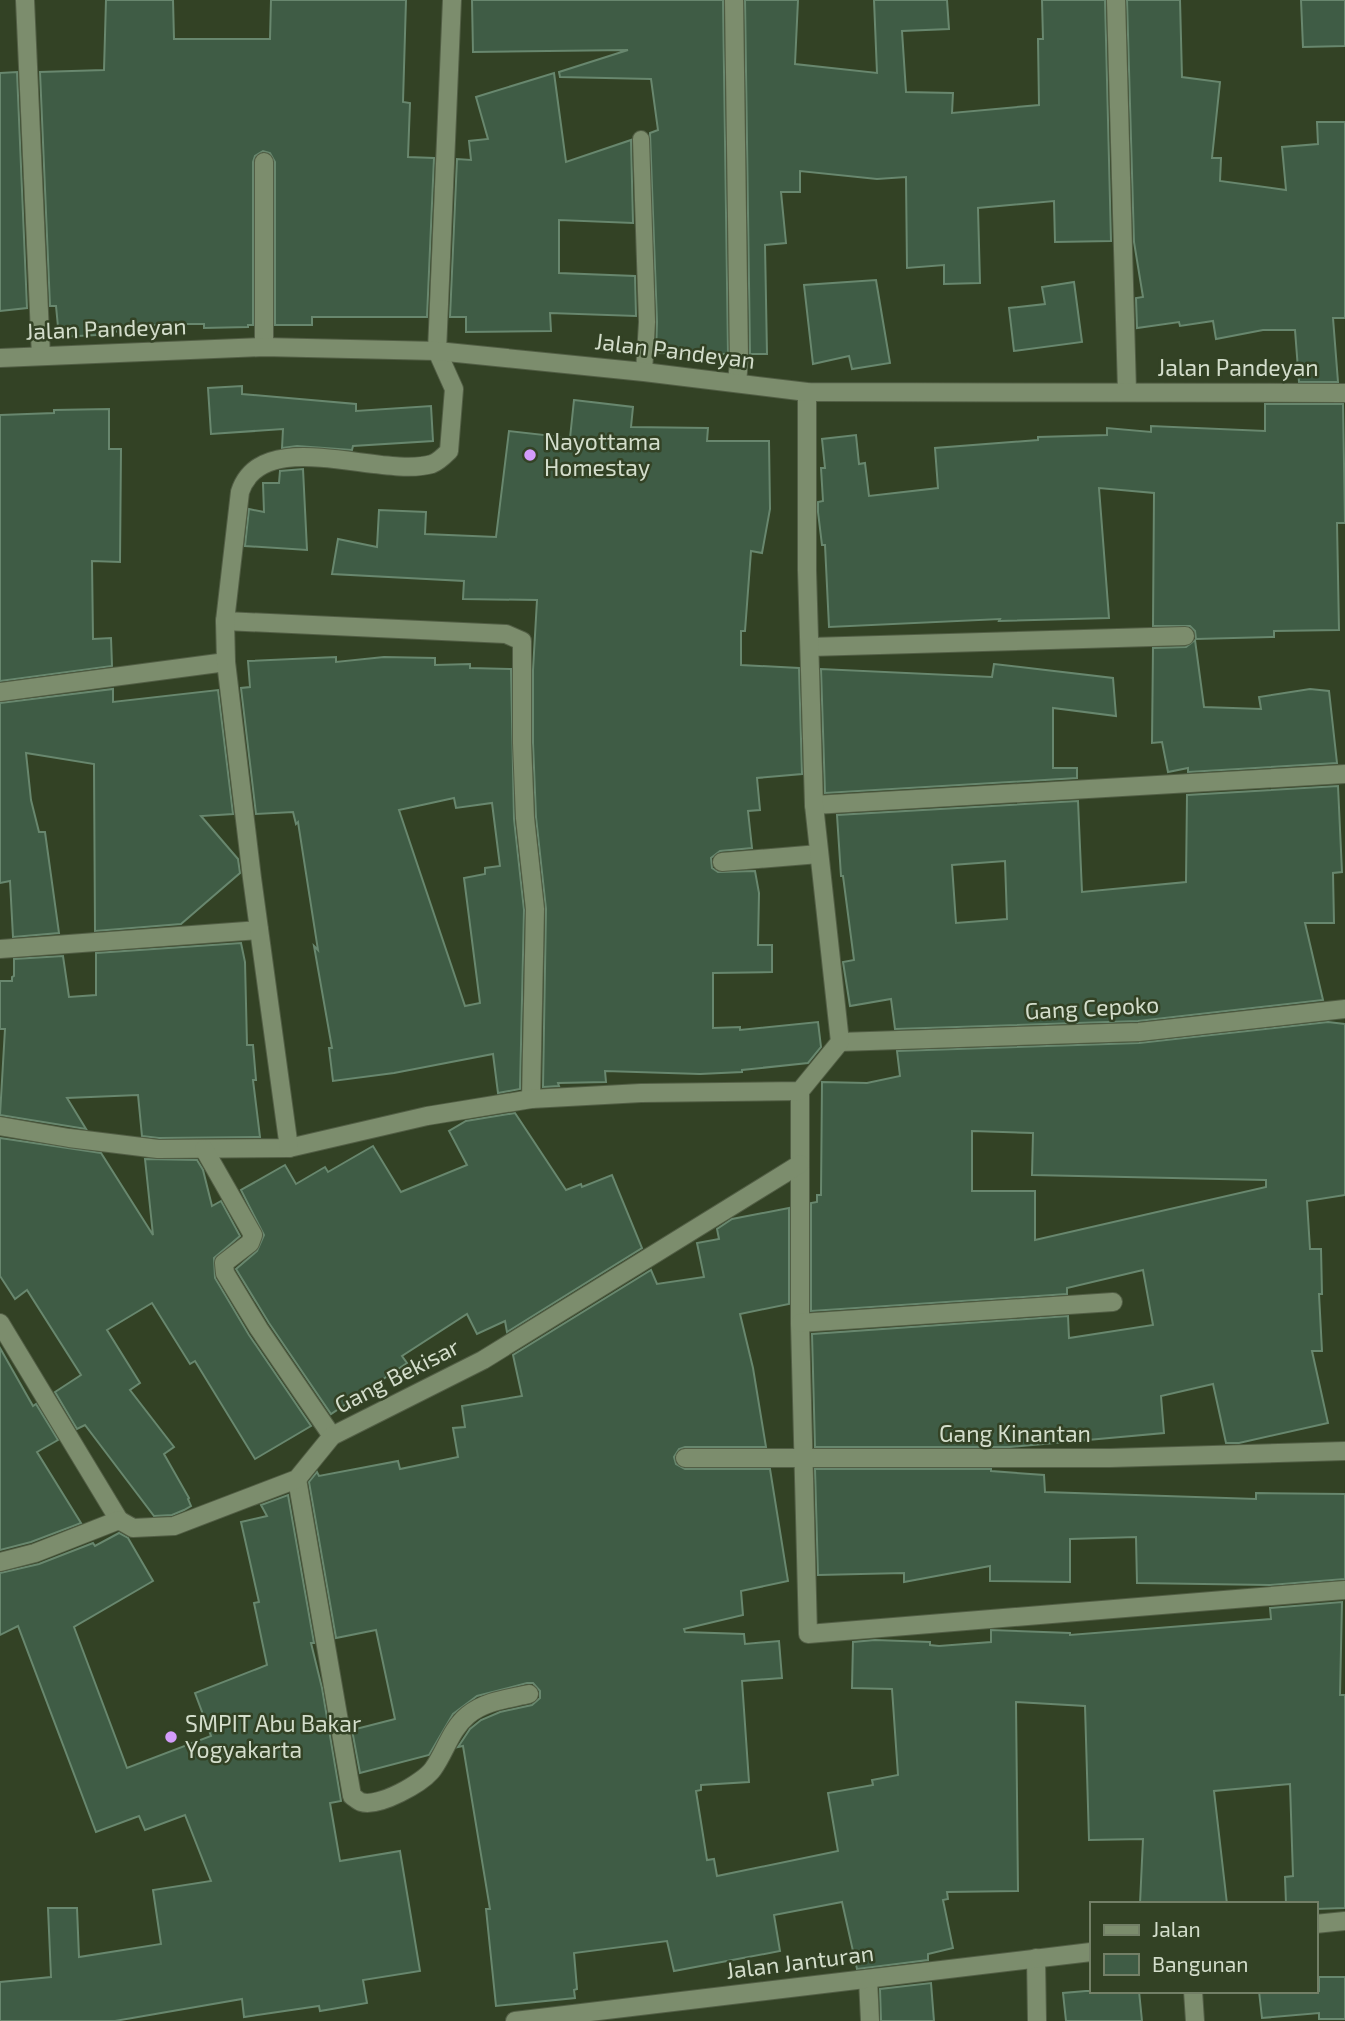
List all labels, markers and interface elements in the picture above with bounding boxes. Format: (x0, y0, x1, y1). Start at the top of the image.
street label: Jalan Pandeyan (25, 311, 187, 345)
street label: Jalan Pandeyan (593, 326, 757, 374)
street label: Jalan Pandeyan (1157, 353, 1319, 381)
place label: Nayottama Homestay (544, 427, 661, 481)
marker: Nayottama Homestay (522, 447, 538, 463)
street label: Gang Cepoko (1024, 989, 1160, 1025)
street label: Gang Bekisar (330, 1332, 463, 1418)
street label: Gang Kinantan (939, 1419, 1091, 1447)
place label: SMPIT Abu Bakar Yogyakarta (185, 1709, 361, 1763)
marker: SMPIT Abu Bakar Yogyakarta (163, 1729, 179, 1745)
legend (1090, 1902, 1317, 1993)
text: Jalan (1152, 1916, 1201, 1941)
street label: Jalan Janturan (724, 1938, 875, 1984)
text: Bangunan (1152, 1951, 1248, 1976)

